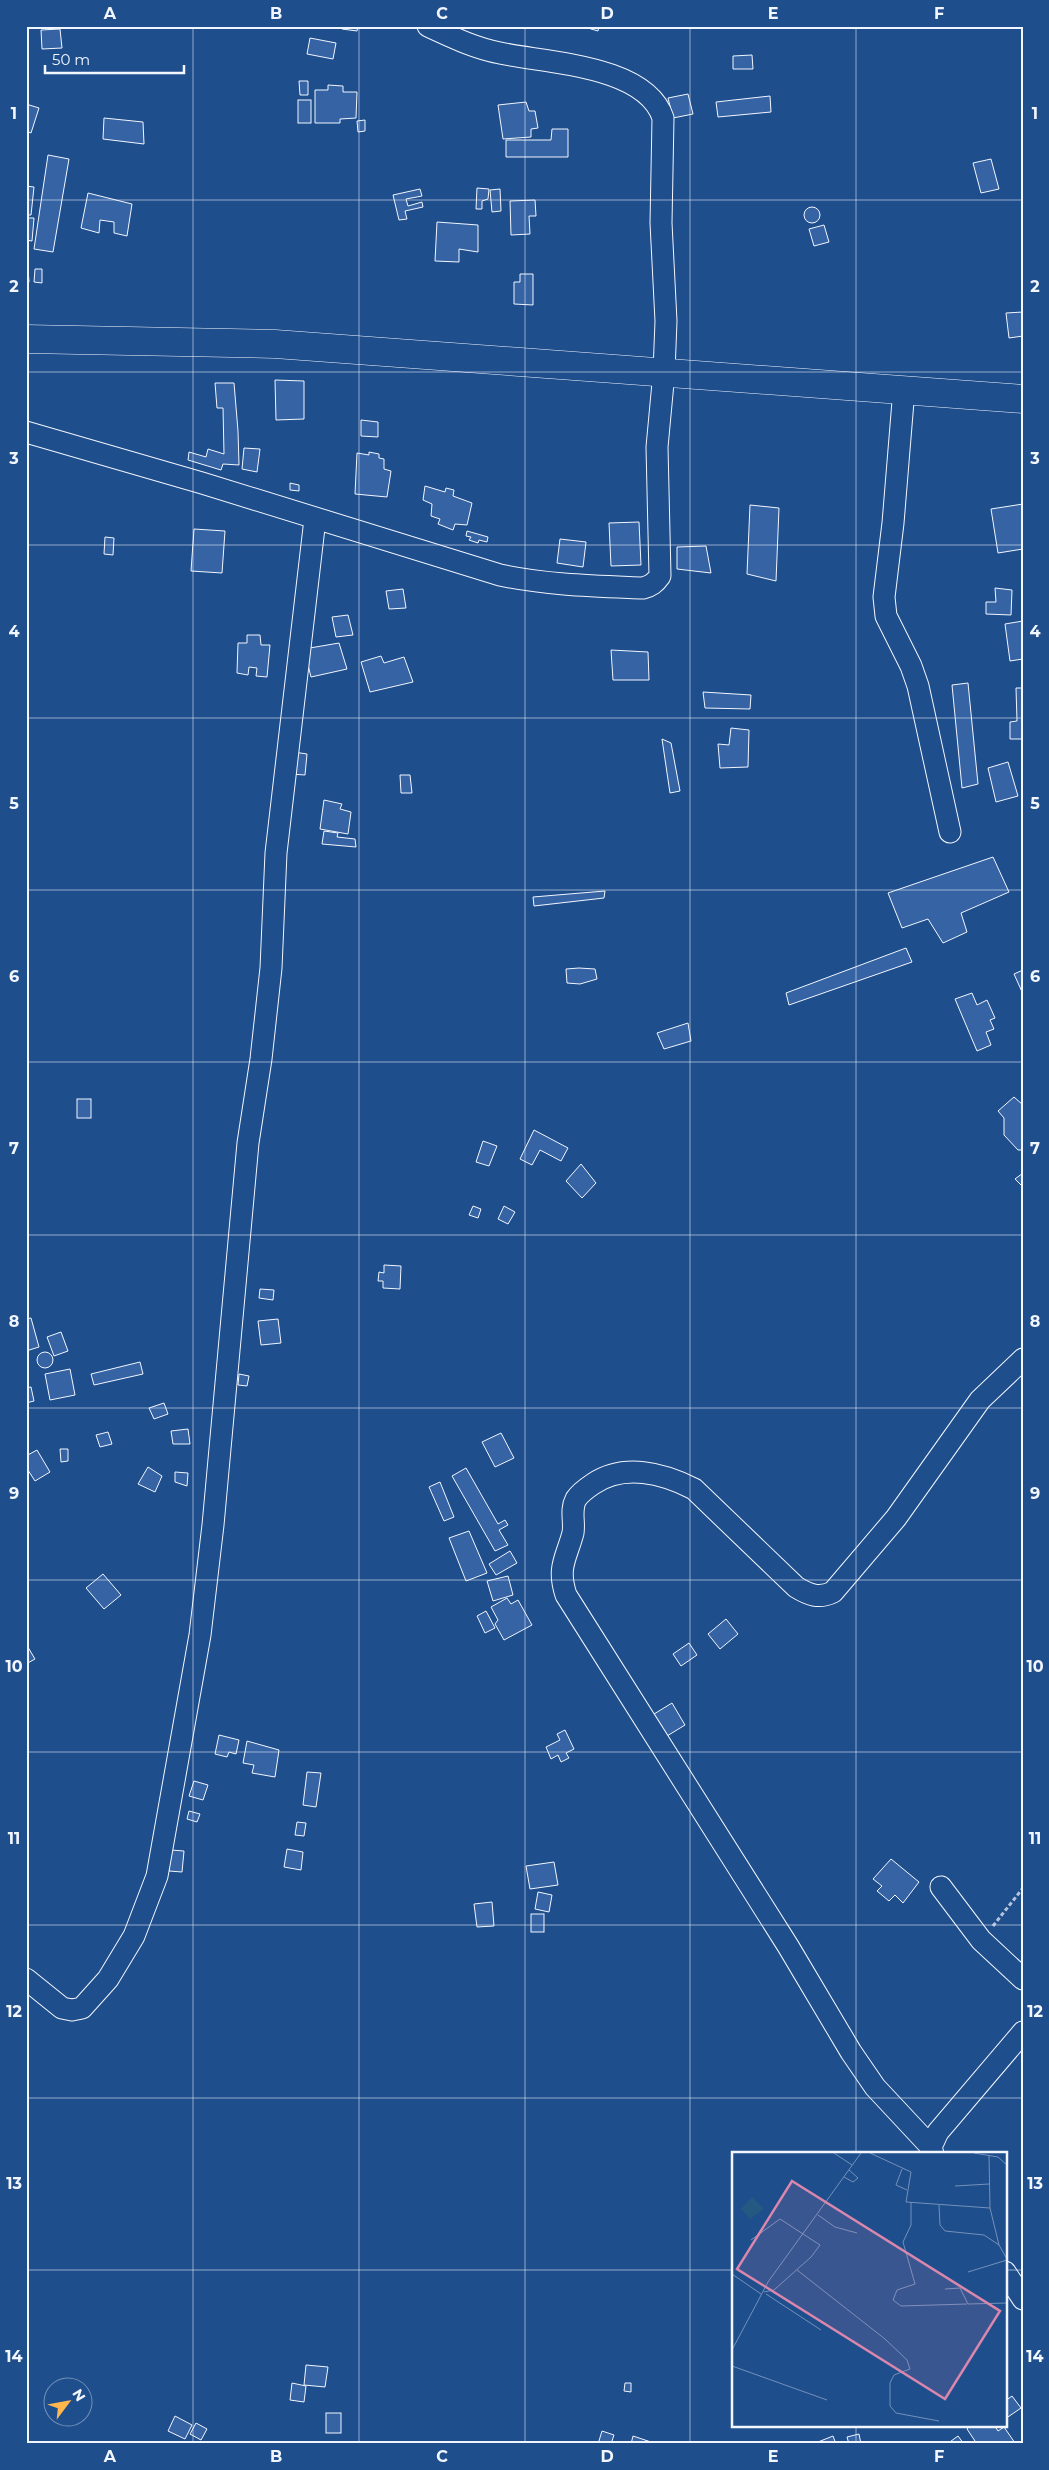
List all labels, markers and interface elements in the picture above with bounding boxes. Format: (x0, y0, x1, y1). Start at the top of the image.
text: A (103, 4, 117, 23)
text: B (270, 4, 282, 23)
text: C (436, 4, 448, 23)
text: D (600, 4, 614, 23)
text: E (768, 4, 778, 23)
text: F (934, 4, 944, 23)
scale bar (45, 42, 184, 74)
text: 50 m (52, 50, 90, 69)
text: 1 (11, 104, 17, 123)
text: 1 (1032, 104, 1038, 123)
text: 2 (9, 277, 19, 296)
text: 2 (1030, 277, 1040, 296)
text: 3 (8, 449, 19, 468)
text: 3 (1029, 449, 1040, 468)
text: 4 (8, 622, 20, 641)
text: 4 (1029, 622, 1041, 641)
text: 5 (9, 794, 19, 813)
text: 5 (1030, 794, 1040, 813)
text: 6 (9, 967, 19, 986)
text: 6 (1030, 967, 1040, 986)
text: 7 (9, 1139, 19, 1158)
text: 7 (1030, 1139, 1040, 1158)
text: 8 (9, 1312, 19, 1331)
text: 8 (1030, 1312, 1040, 1331)
text: 9 (9, 1484, 19, 1503)
text: 9 (1030, 1484, 1040, 1503)
text: 10 (5, 1657, 23, 1676)
text: 10 (1026, 1657, 1044, 1676)
text: 11 (8, 1829, 20, 1848)
text: 11 (1029, 1829, 1041, 1848)
text: 12 (6, 2002, 22, 2021)
text: 12 (1027, 2002, 1043, 2021)
inset map (732, 2152, 1006, 2428)
text: 13 (6, 2174, 22, 2193)
text: 13 (1027, 2174, 1043, 2193)
text: 14 (5, 2347, 23, 2366)
text: 14 (1026, 2347, 1044, 2366)
north arrow (42, 2378, 92, 2428)
text: N (68, 2386, 90, 2405)
text: A (103, 2447, 117, 2466)
text: B (270, 2447, 282, 2466)
text: C (436, 2447, 448, 2466)
text: D (600, 2447, 614, 2466)
text: E (768, 2447, 778, 2466)
text: F (934, 2447, 944, 2466)

